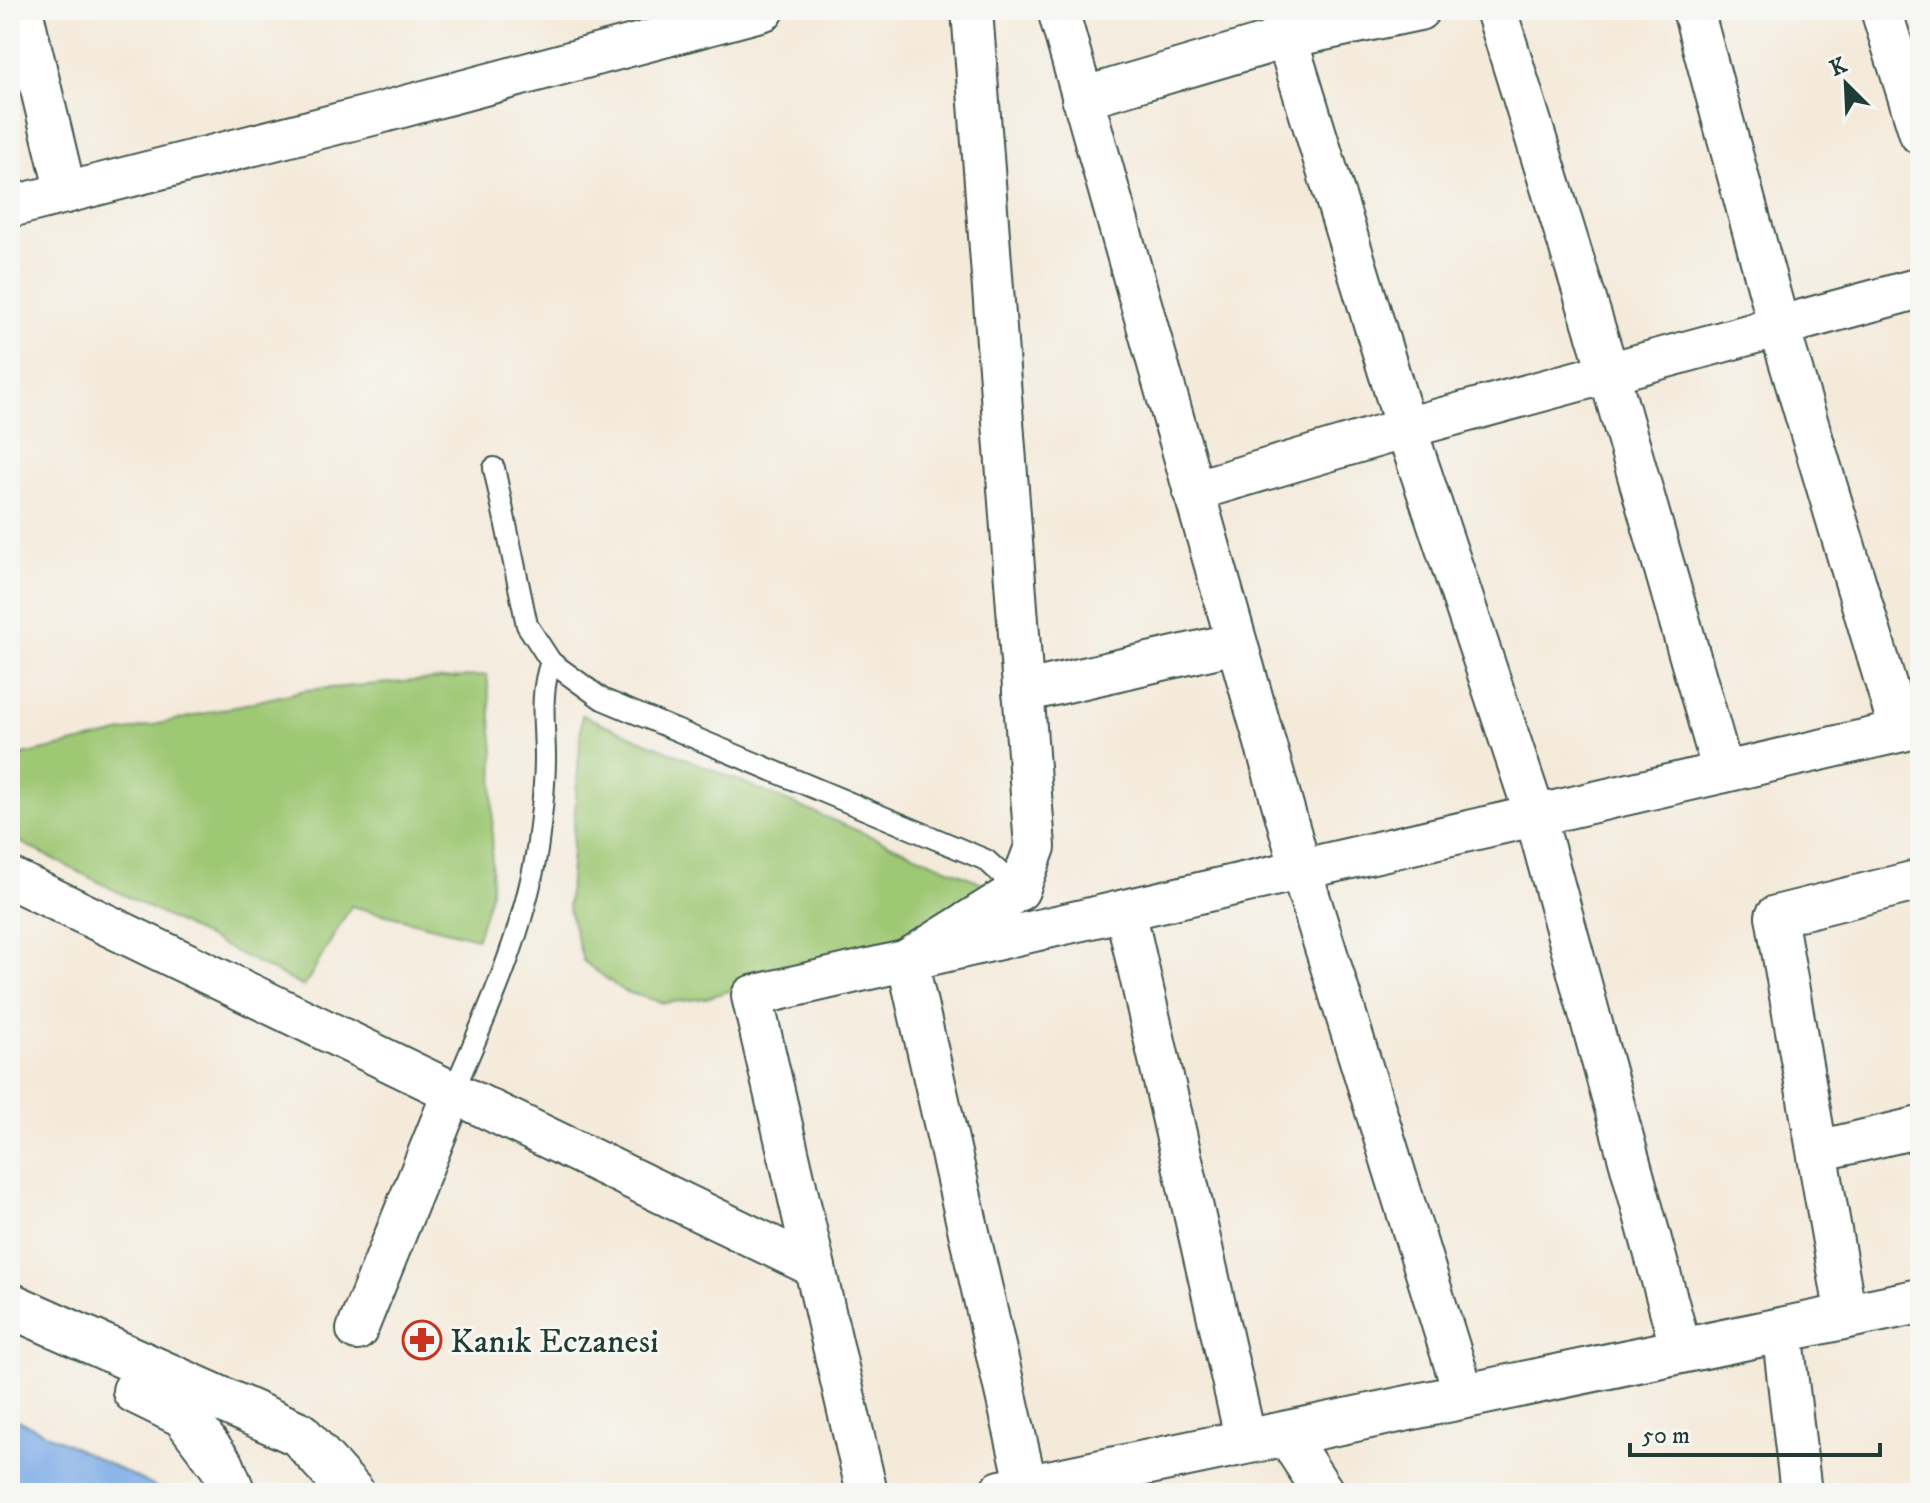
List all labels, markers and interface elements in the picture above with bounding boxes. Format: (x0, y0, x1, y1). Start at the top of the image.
north arrow (1806, 44, 1886, 124)
text: K (1826, 51, 1852, 83)
pharmacy icon: Kanık Eczanesi (401, 1319, 443, 1361)
place label: Kanık Eczanesi (450, 1321, 659, 1363)
scale bar (1630, 1407, 1880, 1457)
text: 50 m (1642, 1421, 1690, 1451)

